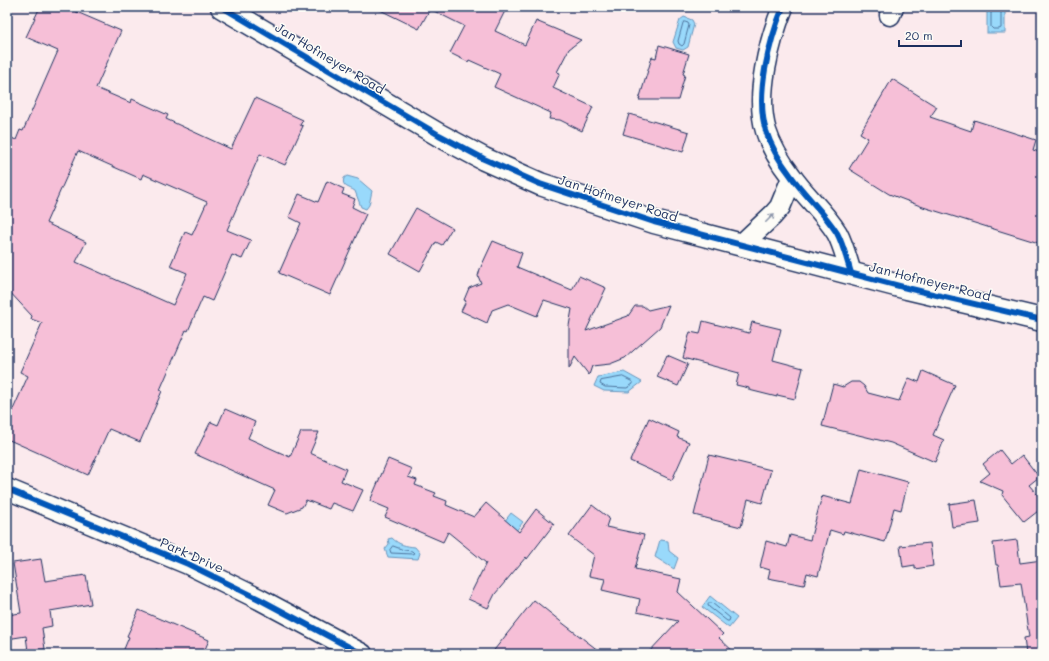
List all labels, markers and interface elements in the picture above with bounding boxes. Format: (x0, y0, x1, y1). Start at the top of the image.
street label: Jan Hofmeyer Road (272, 18, 388, 97)
scale bar (899, 22, 961, 48)
text: 20 m (905, 27, 933, 43)
street label: Jan Hofmeyer Road (556, 170, 680, 225)
one-way arrow (765, 213, 775, 223)
street label: Jan Hofmeyer Road (867, 257, 993, 304)
street label: Park Drive (158, 533, 227, 576)

